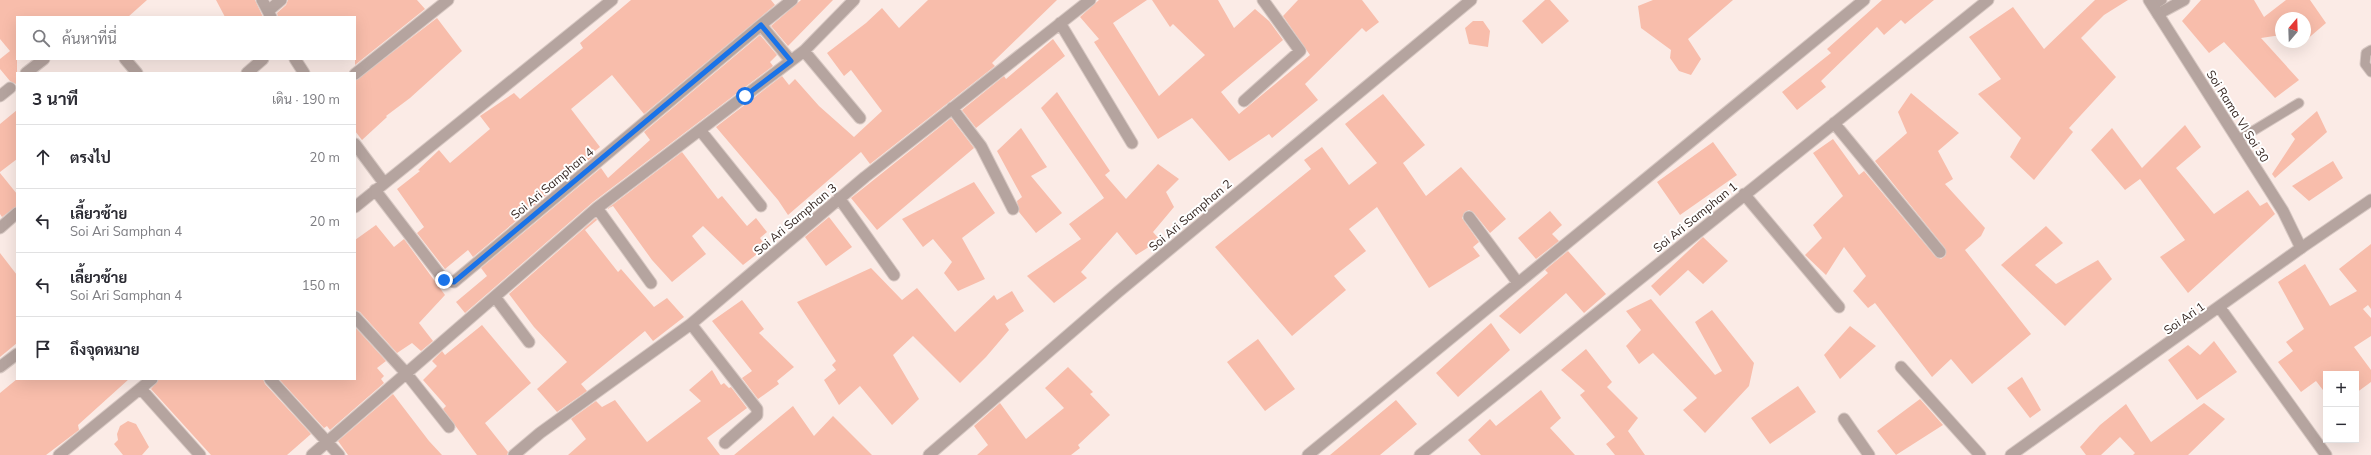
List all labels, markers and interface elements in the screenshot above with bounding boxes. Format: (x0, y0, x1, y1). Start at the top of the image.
north arrow (2275, 12, 2311, 48)
search box (16, 16, 356, 60)
icon: search (30, 27, 52, 49)
text: ค้นหาที่นี่ (62, 29, 117, 48)
street label: Soi Rama VI Soi 30 (2204, 67, 2272, 165)
route start (736, 87, 754, 105)
text: 3 นาที (32, 88, 78, 109)
text: เดิน · 190 m (272, 91, 340, 107)
street label: Soi Ari Samphan 4 (508, 144, 596, 222)
icon: ahead (32, 146, 54, 168)
text: ตรงไป (70, 148, 111, 167)
text: 20 m (310, 149, 340, 165)
street label: Soi Ari Samphan 2 (1146, 176, 1234, 254)
street label: Soi Ari Samphan 1 (1650, 179, 1740, 255)
street label: Soi Ari Samphan 3 (751, 180, 839, 258)
text: เลี้ยวซ้าย (70, 204, 127, 223)
icon: left (32, 210, 54, 232)
text: 20 m (310, 213, 340, 229)
text: Soi Ari Samphan 4 (70, 223, 182, 239)
text: เลี้ยวซ้าย (70, 268, 127, 287)
route end (435, 271, 453, 289)
icon: left (32, 274, 54, 296)
text: 150 m (302, 277, 340, 293)
text: Soi Ari Samphan 4 (70, 287, 182, 303)
street label: Soi Ari 1 (2161, 298, 2207, 338)
icon: arrive (32, 338, 54, 360)
text: ถึงจุดหมาย (70, 340, 140, 359)
map controls (2323, 371, 2359, 443)
button: + (2323, 371, 2359, 407)
button: − (2323, 407, 2359, 443)

